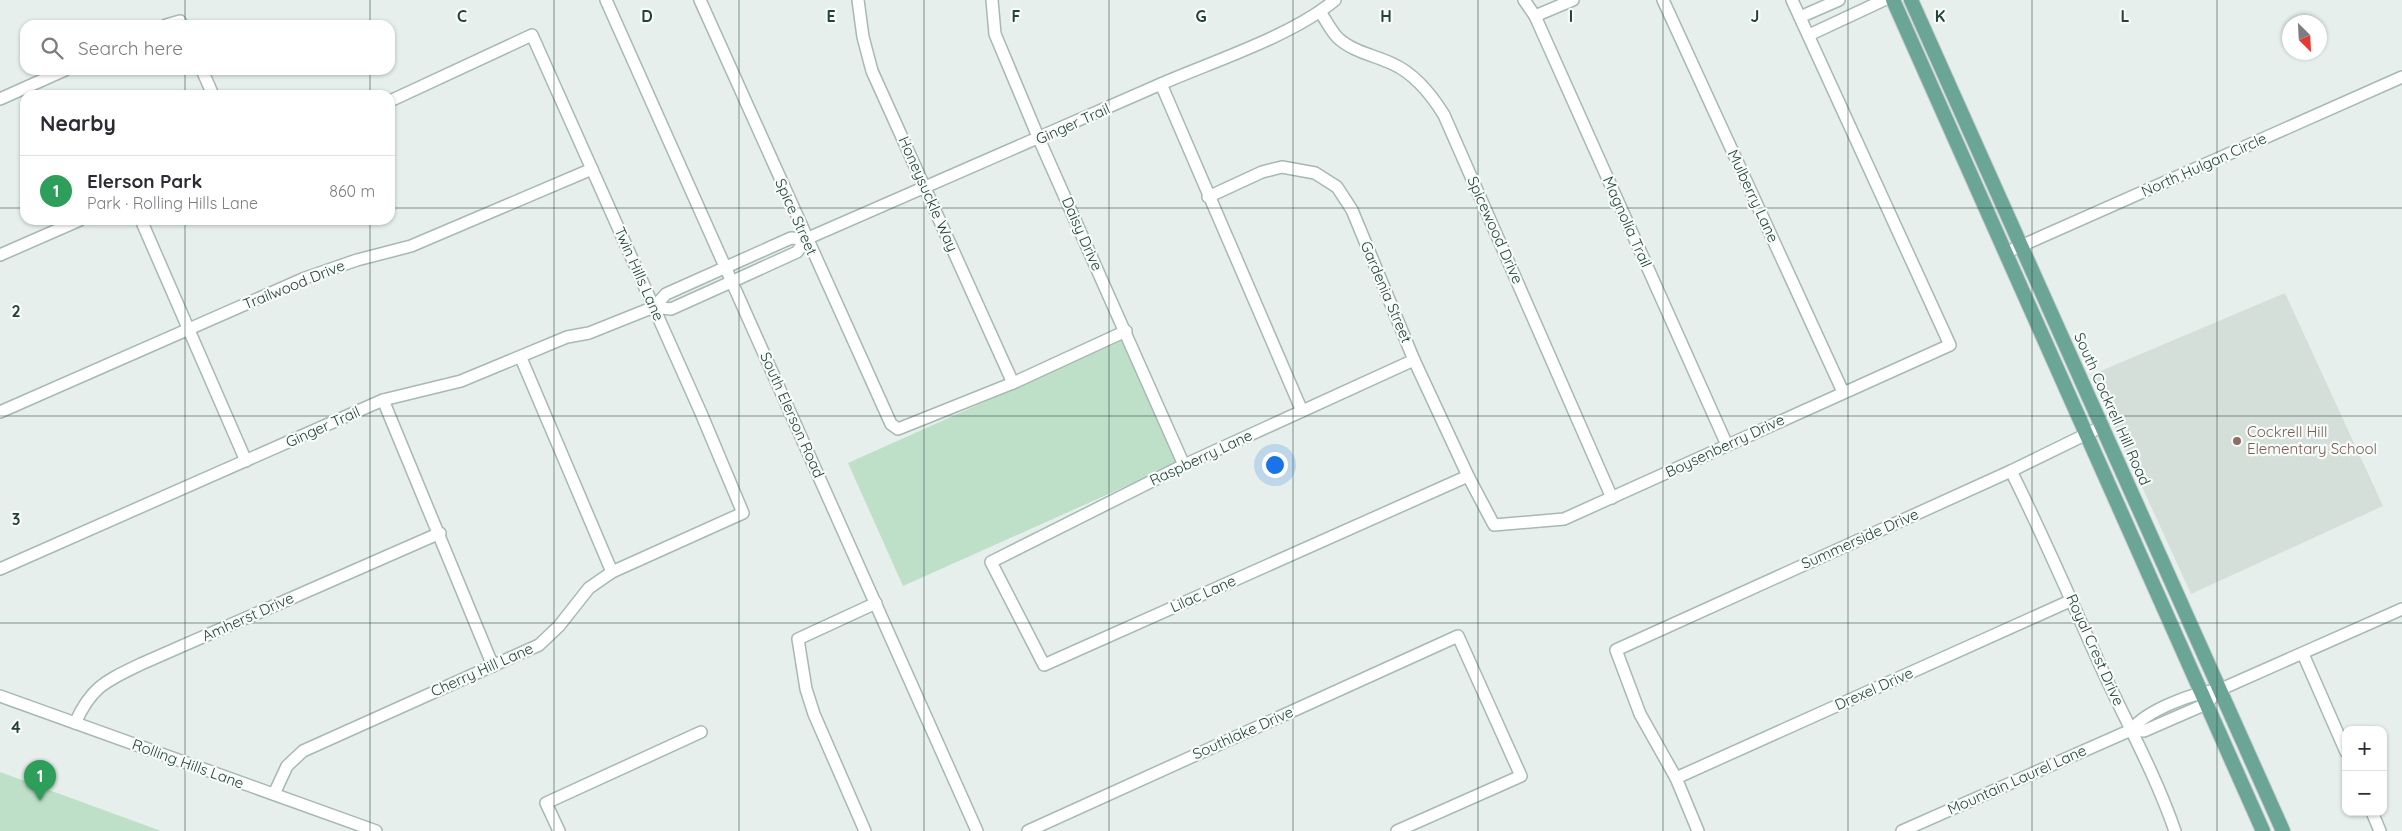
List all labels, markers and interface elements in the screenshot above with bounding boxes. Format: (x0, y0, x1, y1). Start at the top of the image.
text: C (457, 6, 467, 26)
text: D (641, 6, 653, 26)
text: E (826, 6, 836, 26)
text: F (1012, 6, 1021, 26)
text: G (1195, 6, 1207, 26)
text: H (1380, 6, 1392, 26)
text: I (1569, 6, 1573, 26)
text: J (1751, 6, 1759, 26)
text: K (1935, 6, 1945, 26)
text: L (2121, 6, 2130, 26)
north arrow (2282, 15, 2327, 60)
search box (20, 20, 395, 75)
icon: search (38, 34, 66, 62)
text: Search here (78, 36, 183, 60)
street label: Ginger Trail (1033, 99, 1113, 148)
text: Nearby (40, 110, 116, 136)
street label: North Hulgan Circle (2138, 128, 2269, 201)
street label: Honeysuckle Way (894, 133, 962, 255)
street label: Mulberry Lane (1724, 146, 1783, 245)
text: Elerson Park (87, 169, 202, 193)
street label: Spicewood Drive (1463, 173, 1528, 286)
street label: Magnolia Trail (1599, 173, 1656, 270)
street label: Spice Street (771, 175, 822, 258)
text: 1 (53, 181, 59, 201)
text: 860 m (329, 181, 375, 201)
text: Park · Rolling Hills Lane (87, 193, 258, 213)
street label: Daisy Drive (1058, 194, 1107, 274)
street label: Twin Hills Lane (610, 224, 669, 324)
street label: Gardenia Street (1356, 238, 1416, 346)
street label: Trailwood Drive (240, 256, 347, 314)
text: 2 (11, 301, 21, 321)
street label: South Cockrell Hill Road (2070, 329, 2155, 488)
street label: South Elerson Road (756, 349, 829, 481)
street label: Ginger Trail (283, 402, 363, 451)
street label: Boysenberry Drive (1662, 410, 1787, 481)
place label: Cockrell Hill Elementary School (2247, 422, 2377, 458)
street label: Raspberry Lane (1146, 425, 1255, 490)
marker: Cockrell Hill Elementary School (2231, 435, 2243, 447)
your location (1262, 452, 1288, 478)
street label: Summerside Drive (1798, 504, 1921, 573)
text: 3 (12, 509, 20, 529)
street label: Lilac Lane (1167, 571, 1239, 616)
street label: Amherst Drive (199, 588, 297, 645)
street label: Royal Crest Drive (2062, 591, 2129, 709)
street label: Cherry Hill Lane (428, 638, 536, 701)
street label: Drexel Drive (1832, 663, 1916, 714)
street label: Southlake Drive (1189, 702, 1296, 763)
text: 4 (11, 717, 21, 737)
map controls (2342, 726, 2387, 816)
button: + (2342, 726, 2387, 771)
street label: Rolling Hills Lane (130, 735, 247, 793)
street label: Mountain Laurel Lane (1944, 740, 2089, 819)
pin: 1 (24, 760, 56, 801)
button: − (2342, 771, 2387, 816)

